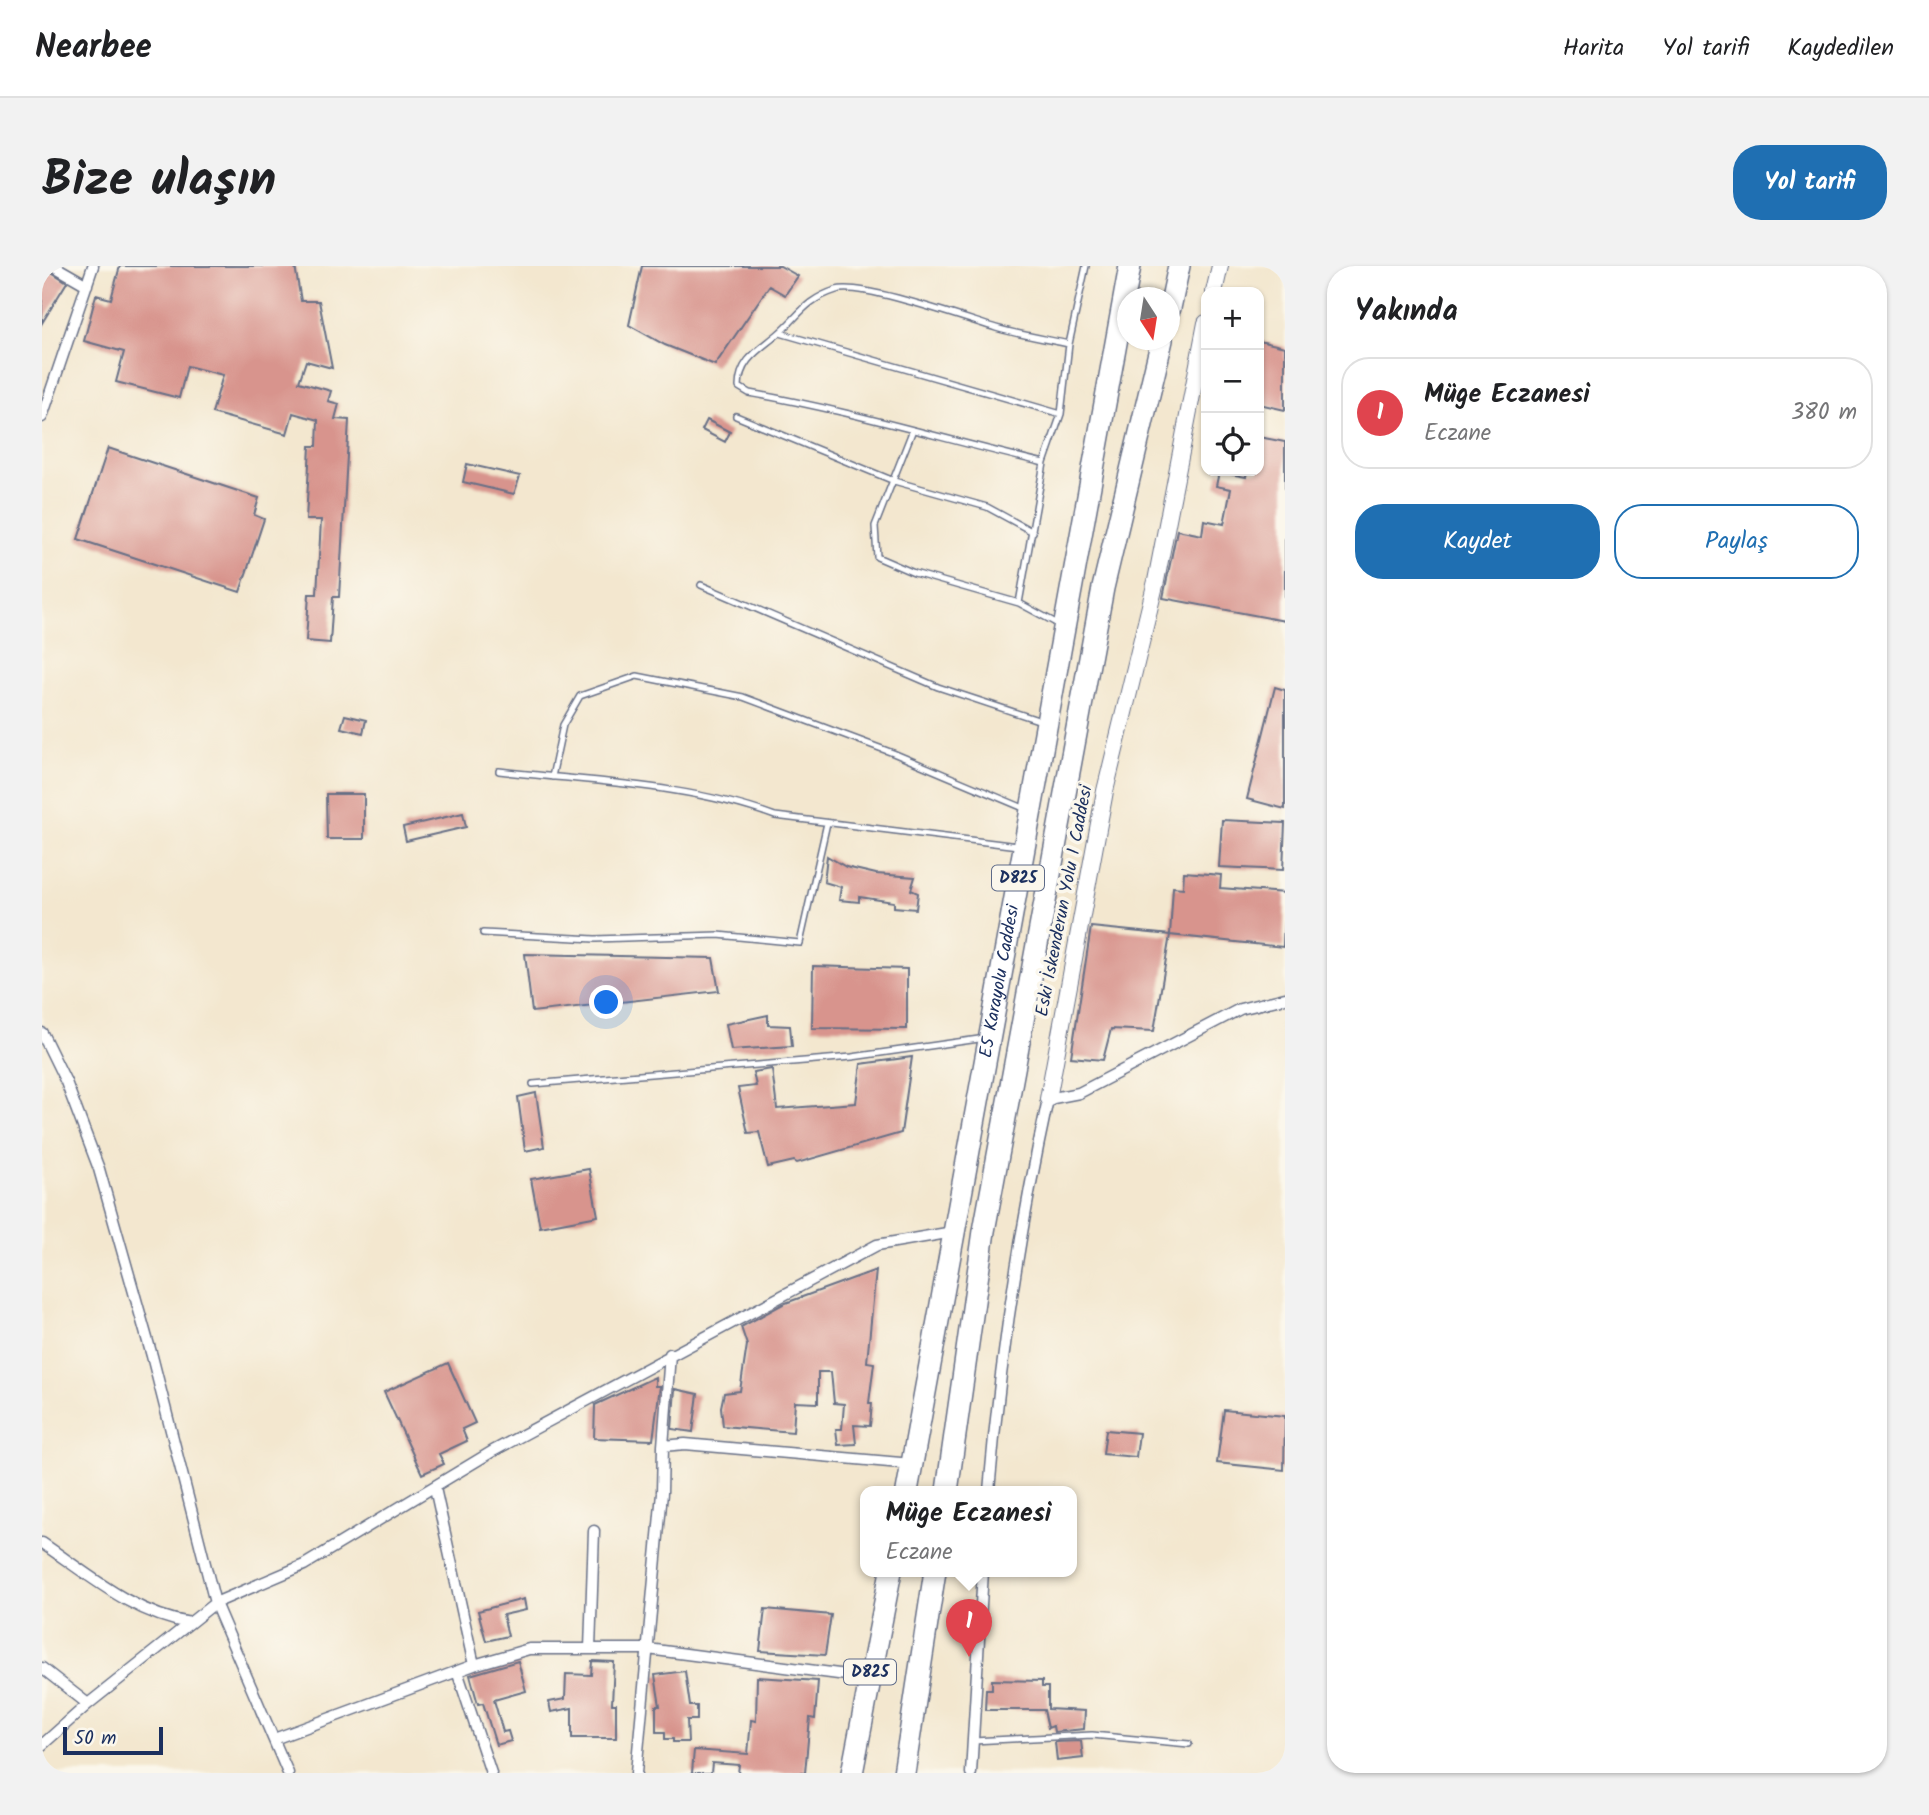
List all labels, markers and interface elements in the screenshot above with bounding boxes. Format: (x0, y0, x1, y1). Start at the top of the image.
text: Nearbee (35, 22, 152, 75)
text: Harita (1563, 29, 1624, 68)
text: Yol tarifi (1662, 29, 1749, 68)
text: Kaydedilen (1787, 29, 1894, 68)
text: Bize ulaşın (42, 143, 276, 221)
button: Yol tarifi (1733, 145, 1887, 220)
north arrow (1117, 287, 1180, 350)
map controls (1201, 287, 1264, 476)
button: + (1201, 287, 1264, 350)
text: Yakında (1355, 288, 1458, 336)
button: − (1201, 350, 1264, 413)
text: Müge Eczanesi (1424, 374, 1590, 416)
text: 1 (1377, 395, 1383, 431)
text: 380 m (1791, 395, 1857, 431)
button: locate (1201, 413, 1264, 476)
text: Eczane (1424, 416, 1491, 452)
button: Kaydet (1355, 504, 1600, 579)
button: Paylaş (1614, 504, 1859, 579)
street label: Eski İskenderun Yolu 1 Caddesi (1028, 782, 1102, 1019)
road number: D825 (992, 866, 1044, 890)
street label: E5 Karayolu Caddesi (972, 902, 1028, 1060)
your location (589, 985, 623, 1019)
popup (860, 1486, 1077, 1577)
text: Müge Eczanesi (885, 1493, 1052, 1535)
text: Eczane (885, 1535, 953, 1571)
pin: 1 (946, 1599, 992, 1657)
road number: D825 (844, 1660, 896, 1684)
scale bar (63, 1724, 163, 1756)
text: 50 m (74, 1724, 116, 1754)

